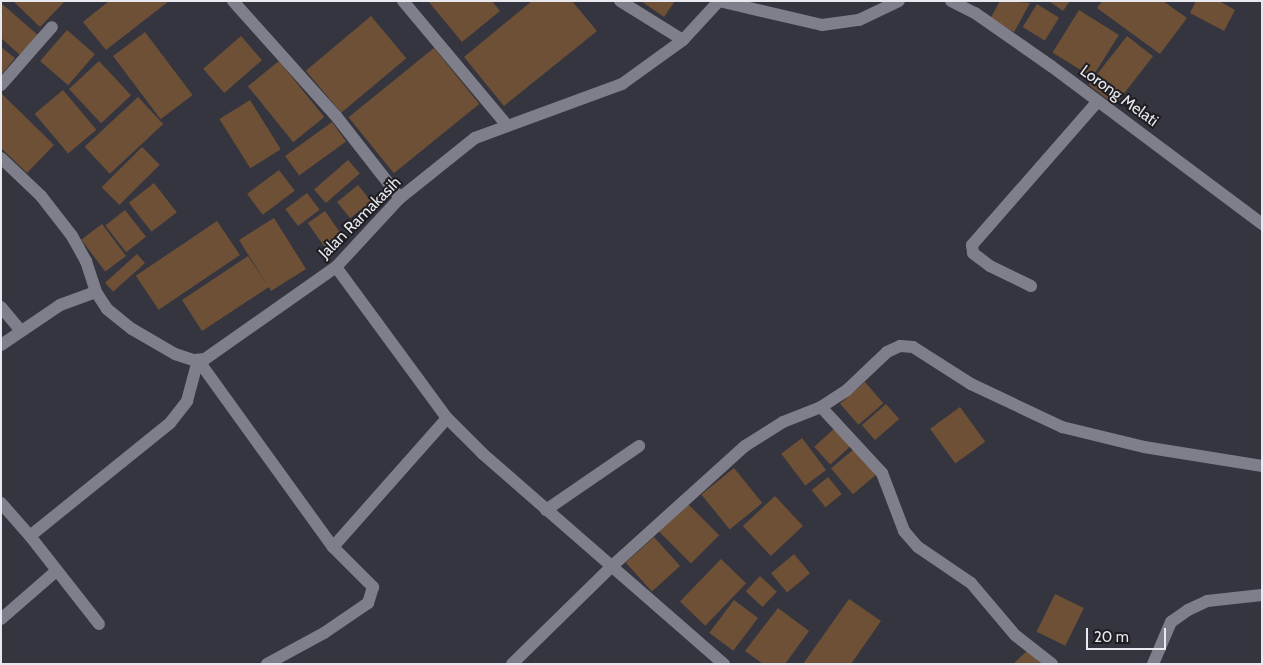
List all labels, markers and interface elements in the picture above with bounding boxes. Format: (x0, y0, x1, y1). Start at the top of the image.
street label: Lorong Melati (1076, 61, 1162, 131)
street label: Jalan Ramakasih (315, 173, 405, 263)
scale bar (1088, 618, 1168, 650)
text: 20 m (1094, 628, 1129, 646)

